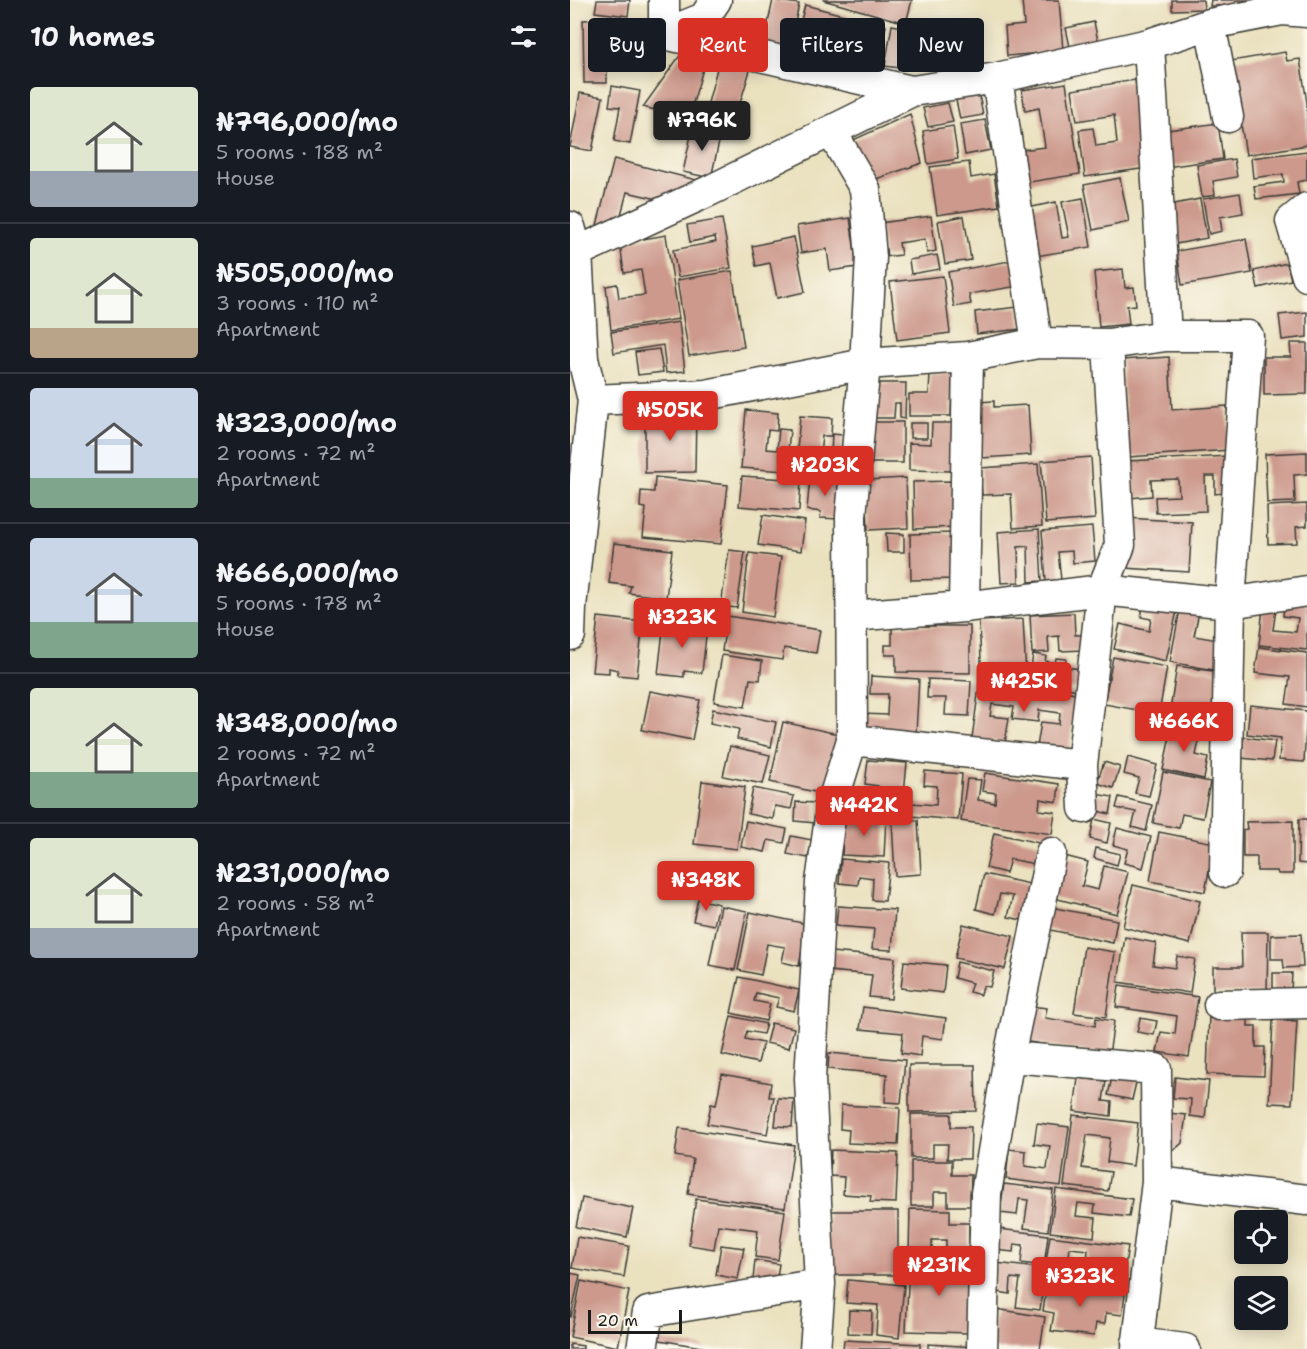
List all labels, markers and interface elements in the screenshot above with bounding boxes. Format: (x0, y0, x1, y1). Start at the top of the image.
chip: Buy (588, 18, 666, 72)
chip: Rent (678, 18, 768, 72)
chip: Filters (780, 18, 885, 72)
chip: New (897, 18, 984, 72)
text: 10 homes (30, 19, 155, 54)
icon: filters (507, 20, 540, 53)
pin: ₦796K (660, 101, 744, 152)
text: ₦796,000/mo (216, 104, 398, 139)
text: ₦796K (667, 107, 737, 133)
icon: home (78, 111, 150, 183)
text: 5 rooms · 188 m² (216, 139, 383, 165)
text: House (216, 165, 275, 191)
text: ₦505,000/mo (216, 255, 394, 290)
icon: home (78, 262, 150, 334)
text: 3 rooms · 110 m² (216, 290, 379, 316)
text: Apartment (216, 316, 320, 342)
pin: ₦505K (628, 391, 712, 442)
text: ₦505K (637, 397, 703, 423)
text: ₦323,000/mo (216, 405, 397, 440)
icon: home (78, 412, 150, 484)
text: 2 rooms · 72 m² (216, 440, 375, 466)
pin: ₦203K (783, 446, 867, 497)
text: ₦203K (791, 452, 859, 478)
text: Apartment (216, 466, 320, 492)
text: ₦666,000/mo (216, 555, 399, 590)
icon: home (78, 562, 150, 634)
text: 5 rooms · 178 m² (216, 590, 382, 616)
pin: ₦323K (640, 598, 724, 649)
text: ₦323K (648, 604, 716, 630)
text: House (216, 616, 275, 642)
pin: ₦425K (982, 662, 1066, 713)
text: ₦425K (991, 668, 1057, 694)
pin: ₦666K (1142, 702, 1226, 753)
text: ₦348,000/mo (216, 705, 398, 740)
text: ₦666K (1149, 708, 1219, 734)
icon: home (78, 712, 150, 784)
text: 2 rooms · 72 m² (216, 740, 375, 766)
text: Apartment (216, 766, 320, 792)
pin: ₦442K (822, 786, 906, 837)
text: ₦442K (830, 792, 898, 818)
text: ₦231,000/mo (216, 855, 390, 890)
pin: ₦348K (664, 861, 748, 912)
icon: home (78, 862, 150, 934)
text: ₦348K (671, 867, 741, 893)
text: 2 rooms · 58 m² (216, 890, 375, 916)
text: Apartment (216, 916, 320, 942)
map controls (1234, 1210, 1288, 1330)
button: locate (1234, 1210, 1288, 1264)
pin: ₦231K (897, 1246, 981, 1297)
text: ₦231K (907, 1252, 971, 1278)
pin: ₦323K (1038, 1257, 1122, 1308)
text: ₦323K (1046, 1263, 1114, 1289)
button: layers (1234, 1276, 1288, 1330)
scale bar (588, 1307, 682, 1334)
text: 20 m (597, 1310, 638, 1331)

